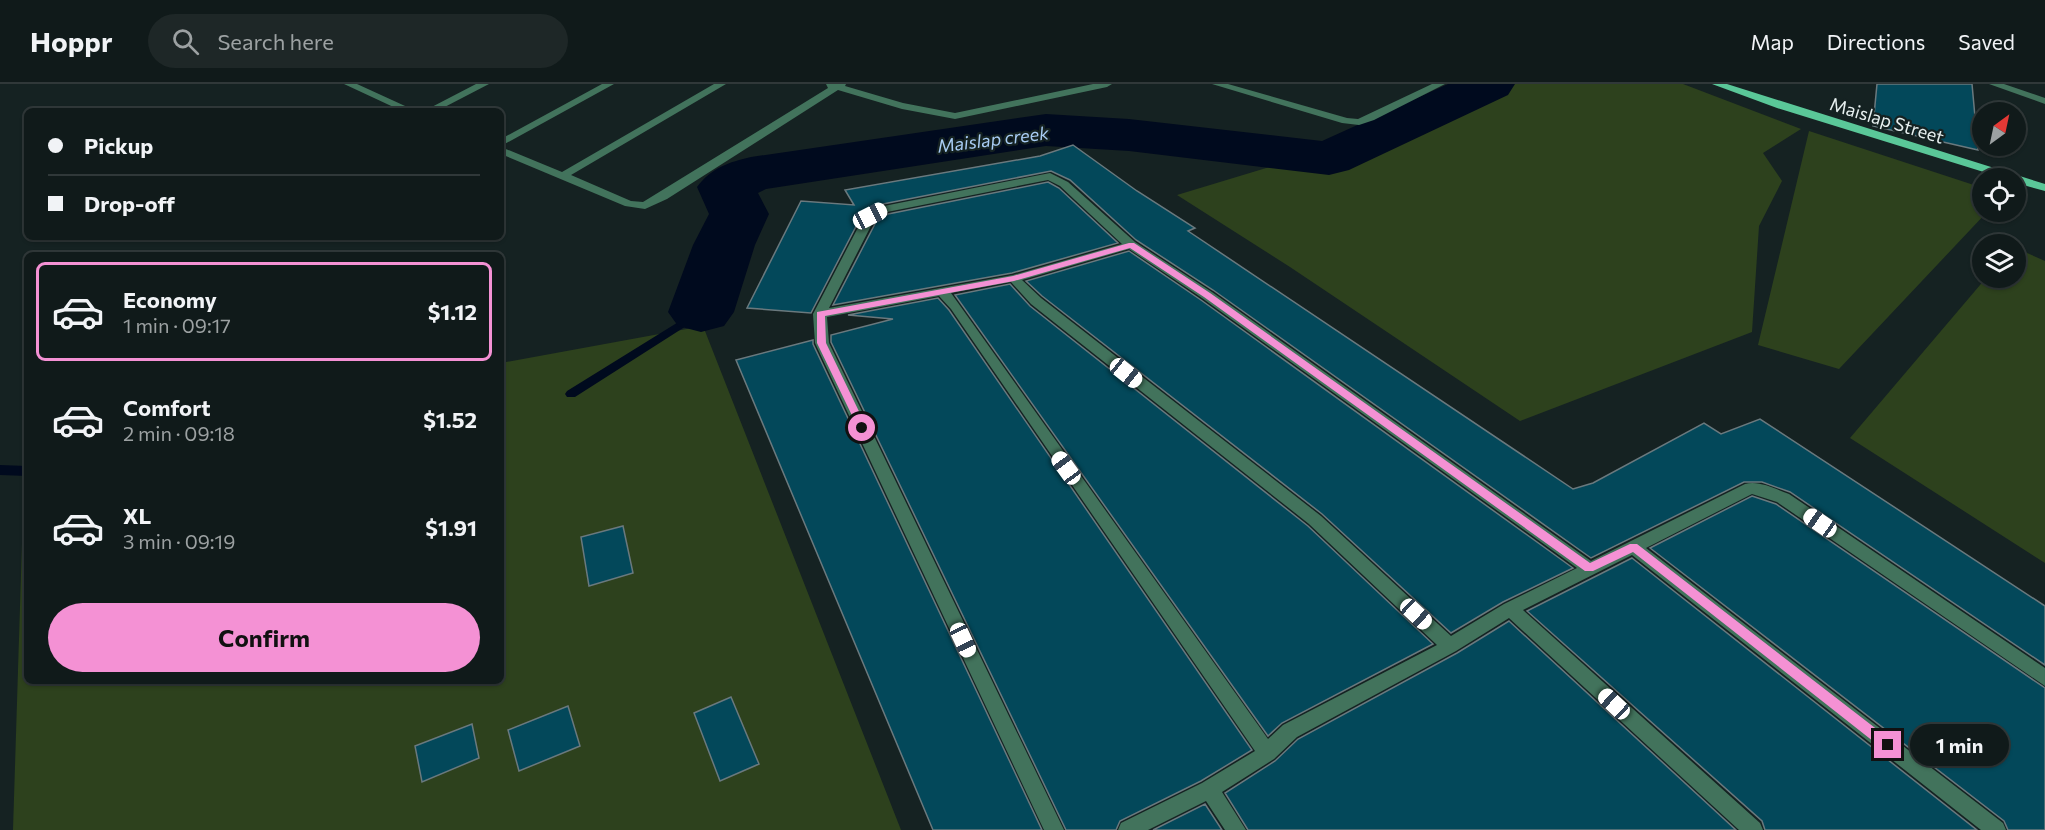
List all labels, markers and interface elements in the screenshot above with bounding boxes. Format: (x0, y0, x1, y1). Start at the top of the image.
search box (148, 14, 568, 68)
text: Hoppr (30, 24, 112, 58)
icon: search (169, 25, 202, 58)
text: Search here (217, 28, 334, 55)
text: Map (1751, 29, 1794, 54)
text: Directions (1827, 29, 1925, 54)
text: Saved (1958, 29, 2015, 54)
street label: Maislap Street (1827, 92, 1947, 148)
north arrow (1972, 102, 2026, 156)
map controls (1972, 102, 2026, 288)
water label: Maislap creek (936, 121, 1051, 157)
text: Pickup (84, 132, 153, 159)
button: locate (1972, 168, 2026, 222)
text: Drop-off (84, 190, 175, 217)
car (850, 200, 890, 232)
button: layers (1972, 234, 2026, 288)
icon: car (51, 285, 105, 339)
text: Economy (123, 286, 217, 313)
text: $1.12 (428, 298, 477, 325)
text: 1 min · 09:17 (123, 313, 231, 337)
car (1106, 355, 1146, 391)
icon: car (51, 393, 105, 447)
text: Comfort (123, 394, 211, 421)
text: $1.52 (423, 406, 477, 433)
route start (848, 414, 875, 441)
text: 2 min · 09:18 (123, 421, 235, 445)
car (1048, 448, 1084, 488)
icon: car (51, 501, 105, 555)
text: XL (123, 502, 151, 529)
car (1800, 505, 1840, 541)
text: $1.91 (425, 514, 477, 541)
text: 3 min · 09:19 (123, 529, 235, 553)
car (1397, 595, 1435, 633)
button: Confirm (48, 603, 480, 672)
car (947, 620, 979, 660)
car (1595, 685, 1633, 723)
callout: 1 min (1909, 724, 2008, 766)
route end (1874, 731, 1901, 758)
text: 1 min (1936, 733, 1983, 757)

